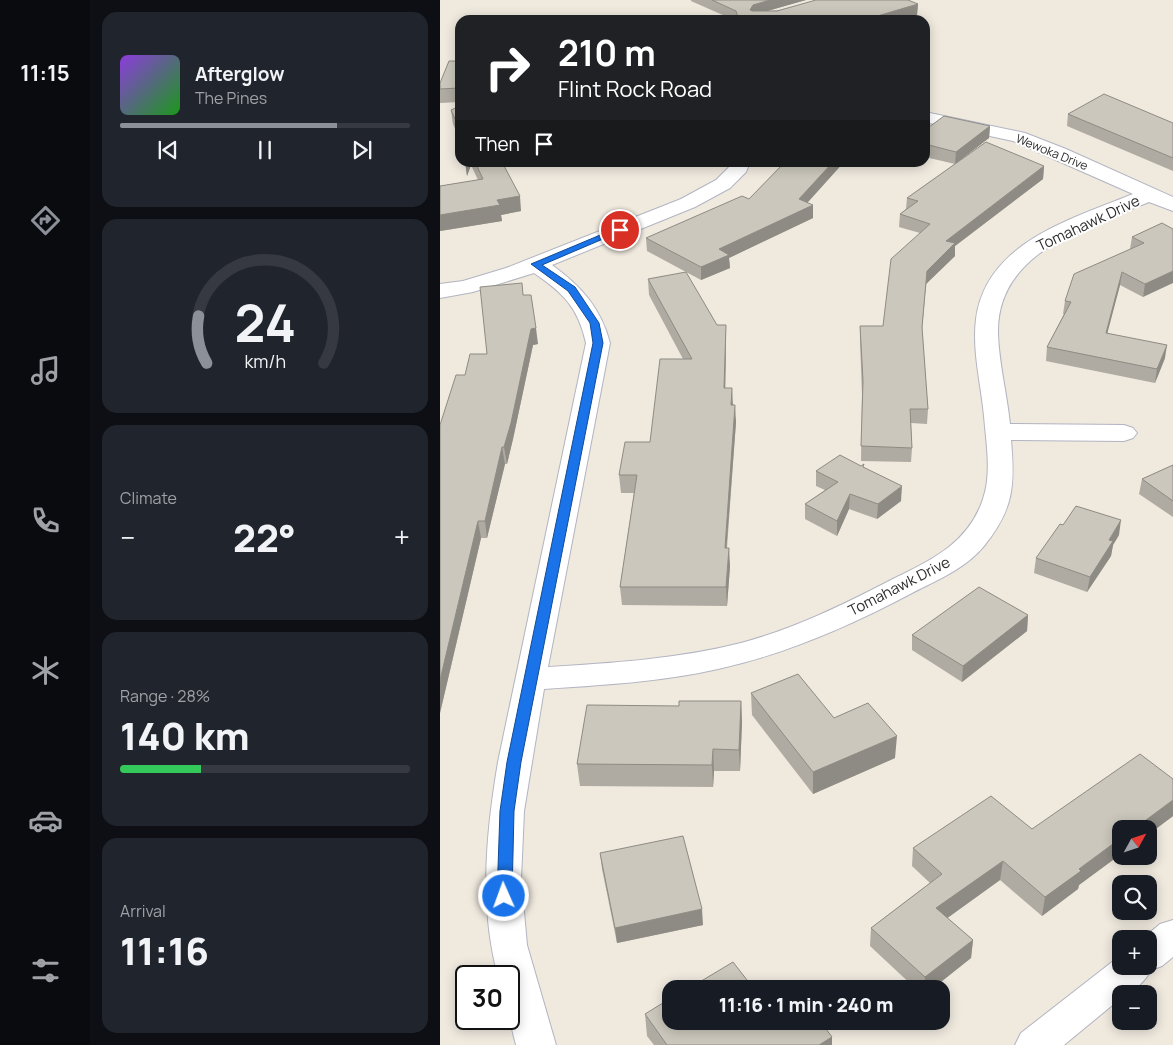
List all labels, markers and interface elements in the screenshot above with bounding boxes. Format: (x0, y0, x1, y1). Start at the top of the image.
text: 210 m (558, 29, 656, 77)
icon: right (475, 35, 540, 100)
text: 11:15 (20, 58, 70, 88)
text: Afterglow (195, 61, 284, 87)
text: Flint Rock Road (558, 74, 712, 104)
text: The Pines (195, 87, 267, 109)
icon: arrive (530, 130, 558, 158)
street label: Wewoka Drive (1013, 130, 1091, 174)
text: Then (475, 131, 520, 157)
icon: previous (154, 136, 182, 164)
icon: pause (251, 136, 279, 164)
icon: next (348, 136, 376, 164)
street label: Tomahawk Drive (1033, 190, 1143, 256)
icon: directions (28, 203, 63, 238)
pin (599, 209, 641, 251)
icon: arrive (606, 216, 634, 244)
text: 24 (234, 287, 296, 358)
text: km/h (244, 349, 286, 373)
icon: music (28, 353, 63, 388)
text: Climate (120, 487, 177, 509)
icon: phone (28, 503, 63, 538)
text: 22° (233, 511, 296, 563)
text: − (120, 518, 135, 556)
text: + (394, 518, 410, 556)
street label: Tomahawk Drive (844, 551, 954, 621)
icon: climate (28, 653, 63, 688)
text: Range · 28% (120, 685, 210, 707)
text: 140 km (120, 709, 250, 761)
icon: car (28, 803, 63, 838)
north arrow (1112, 820, 1158, 865)
map controls (1112, 820, 1157, 1030)
position arrow (477, 869, 529, 921)
button: search (1112, 875, 1157, 920)
text: Arrival (120, 900, 166, 922)
text: 11:16 (120, 924, 209, 976)
button: + (1112, 930, 1157, 975)
icon: filters (28, 953, 63, 988)
speed limit sign: 30 (455, 965, 520, 1030)
button: − (1112, 985, 1157, 1030)
text: 11:16 · 1 min · 240 m (719, 992, 893, 1018)

